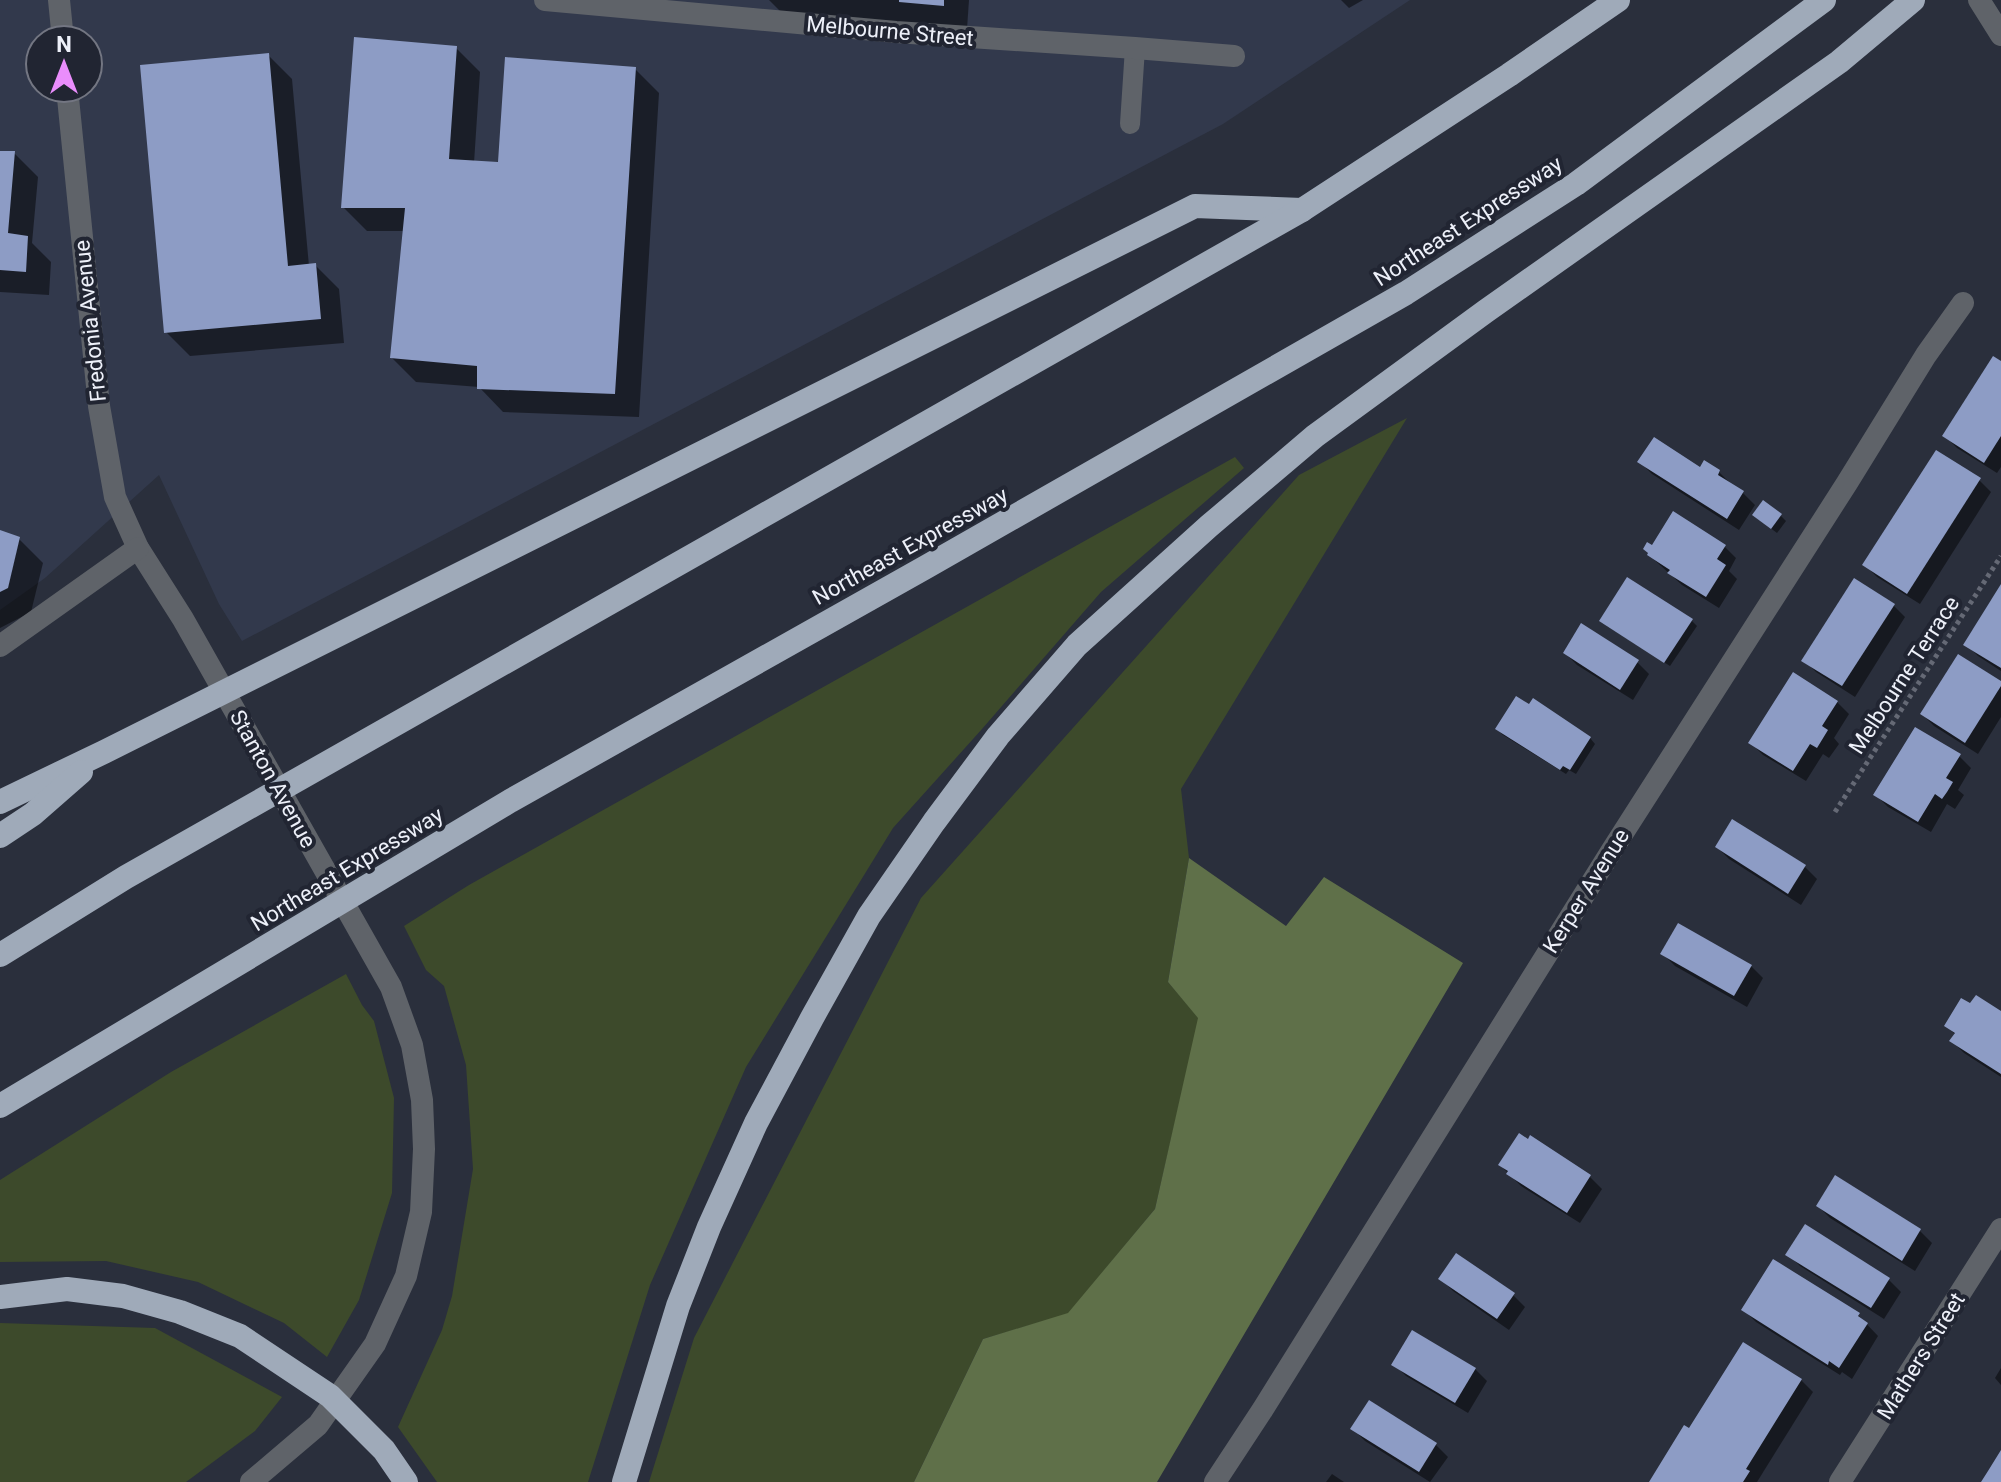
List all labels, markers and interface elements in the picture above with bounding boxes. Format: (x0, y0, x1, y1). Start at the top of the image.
street label: Melbourne Street (805, 11, 975, 51)
north arrow (24, 24, 104, 104)
text: N (56, 32, 72, 57)
street label: Northeast Expressway (1369, 150, 1567, 291)
street label: Fredonia Avenue (69, 239, 111, 403)
street label: Northeast Expressway (808, 482, 1012, 610)
street label: Melbourne Terrace (1844, 591, 1964, 759)
street label: Stanton Avenue (225, 706, 321, 852)
street label: Northeast Expressway (247, 802, 448, 936)
street label: Kerper Avenue (1538, 824, 1634, 958)
street label: Mathers Street (1872, 1288, 1970, 1424)

